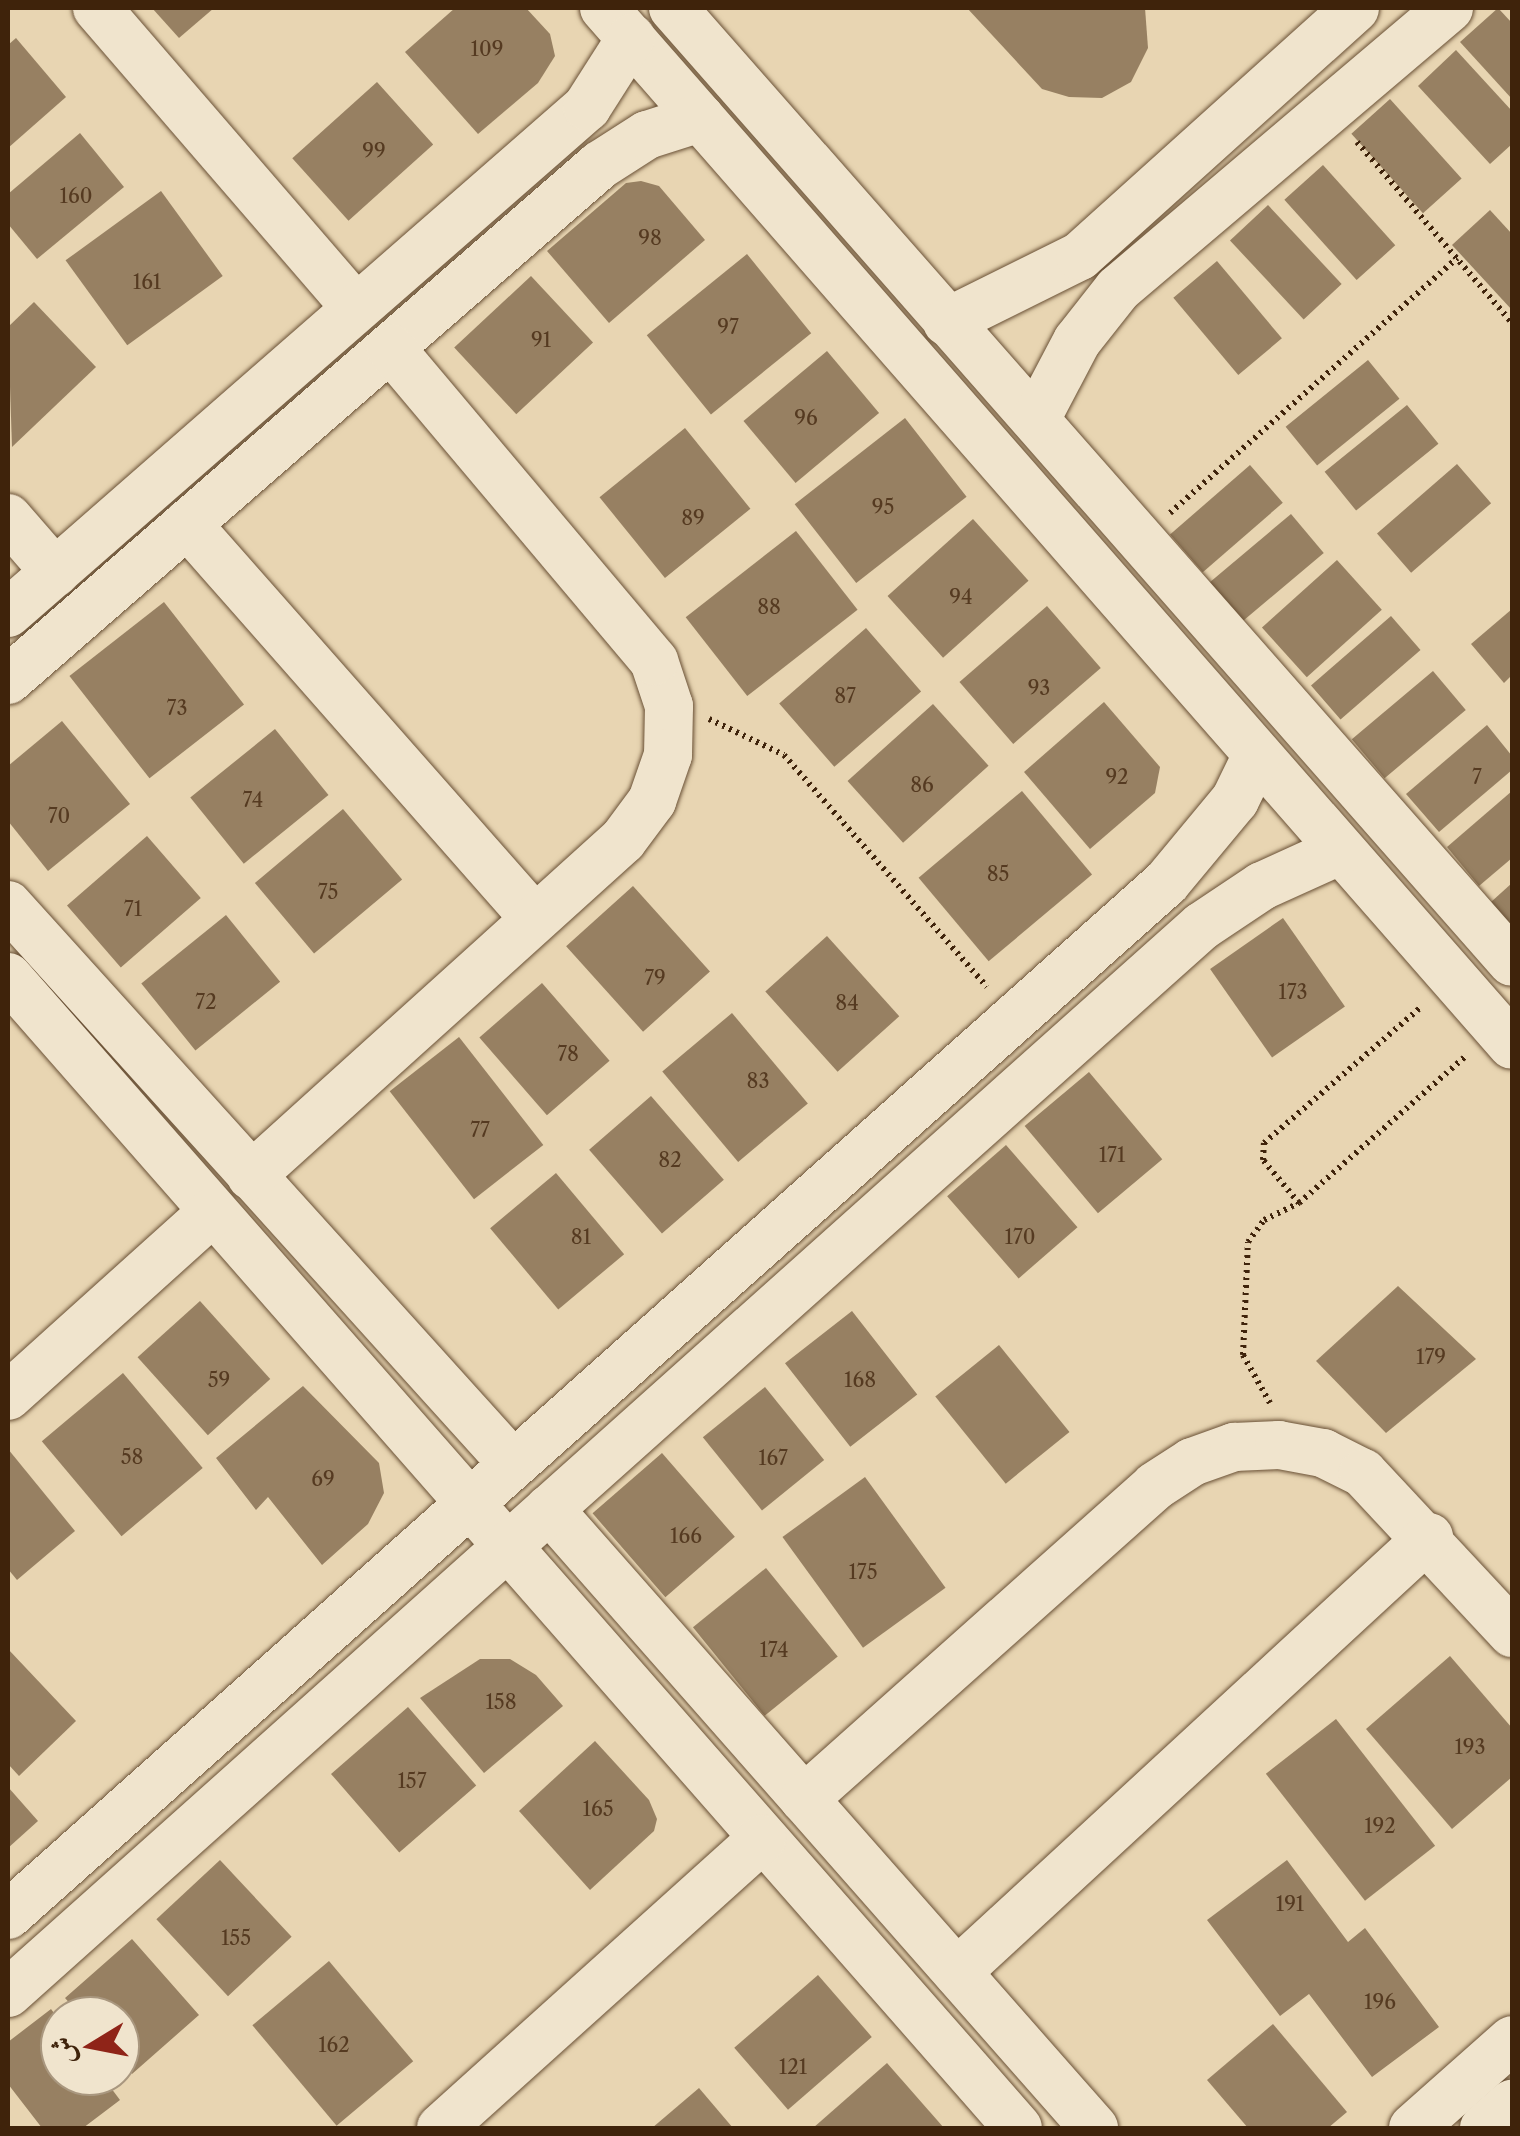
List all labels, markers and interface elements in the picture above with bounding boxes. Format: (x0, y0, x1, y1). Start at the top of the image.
house number: 109 (471, 37, 503, 61)
house number: 99 (362, 139, 386, 163)
house number: 160 (60, 184, 92, 208)
house number: 98 (638, 226, 662, 250)
house number: 161 (133, 270, 161, 294)
house number: 97 (717, 315, 739, 339)
house number: 91 (531, 328, 551, 352)
house number: 96 (794, 406, 818, 430)
house number: 95 (872, 495, 894, 519)
house number: 89 (681, 506, 705, 530)
house number: 94 (949, 585, 973, 609)
house number: 88 (757, 595, 781, 619)
house number: 93 (1028, 676, 1050, 700)
house number: 87 (834, 684, 856, 708)
house number: 73 (167, 696, 187, 720)
house number: 92 (1105, 765, 1129, 789)
house number: 7 (1472, 765, 1482, 789)
house number: 86 (910, 773, 934, 797)
house number: 74 (243, 788, 263, 812)
house number: 70 (48, 804, 70, 828)
house number: 85 (987, 862, 1009, 886)
house number: 75 (318, 880, 338, 904)
house number: 71 (124, 897, 142, 921)
house number: 79 (644, 966, 666, 990)
house number: 173 (1278, 980, 1308, 1004)
house number: 72 (195, 990, 217, 1014)
house number: 84 (835, 991, 859, 1015)
house number: 78 (557, 1042, 579, 1066)
house number: 83 (747, 1069, 769, 1093)
house number: 77 (470, 1118, 490, 1142)
house number: 171 (1099, 1143, 1125, 1167)
house number: 82 (658, 1148, 682, 1172)
house number: 81 (571, 1225, 591, 1249)
house number: 170 (1005, 1225, 1035, 1249)
house number: 179 (1416, 1345, 1446, 1369)
house number: 59 (208, 1368, 230, 1392)
house number: 168 (844, 1368, 876, 1392)
house number: 58 (121, 1445, 143, 1469)
house number: 167 (758, 1446, 788, 1470)
house number: 69 (311, 1467, 335, 1491)
house number: 166 (670, 1524, 702, 1548)
house number: 175 (848, 1560, 878, 1584)
house number: 174 (759, 1638, 789, 1662)
house number: 158 (485, 1690, 517, 1714)
house number: 193 (1454, 1735, 1486, 1759)
house number: 157 (397, 1769, 427, 1793)
house number: 165 (583, 1797, 613, 1821)
house number: 192 (1364, 1814, 1396, 1838)
house number: 191 (1276, 1892, 1304, 1916)
house number: 155 (221, 1926, 251, 1950)
house number: 196 (1364, 1990, 1396, 2014)
north arrow (40, 1996, 140, 2096)
house number: 162 (318, 2033, 350, 2057)
text: ش (43, 2034, 82, 2067)
house number: 121 (779, 2055, 807, 2079)

